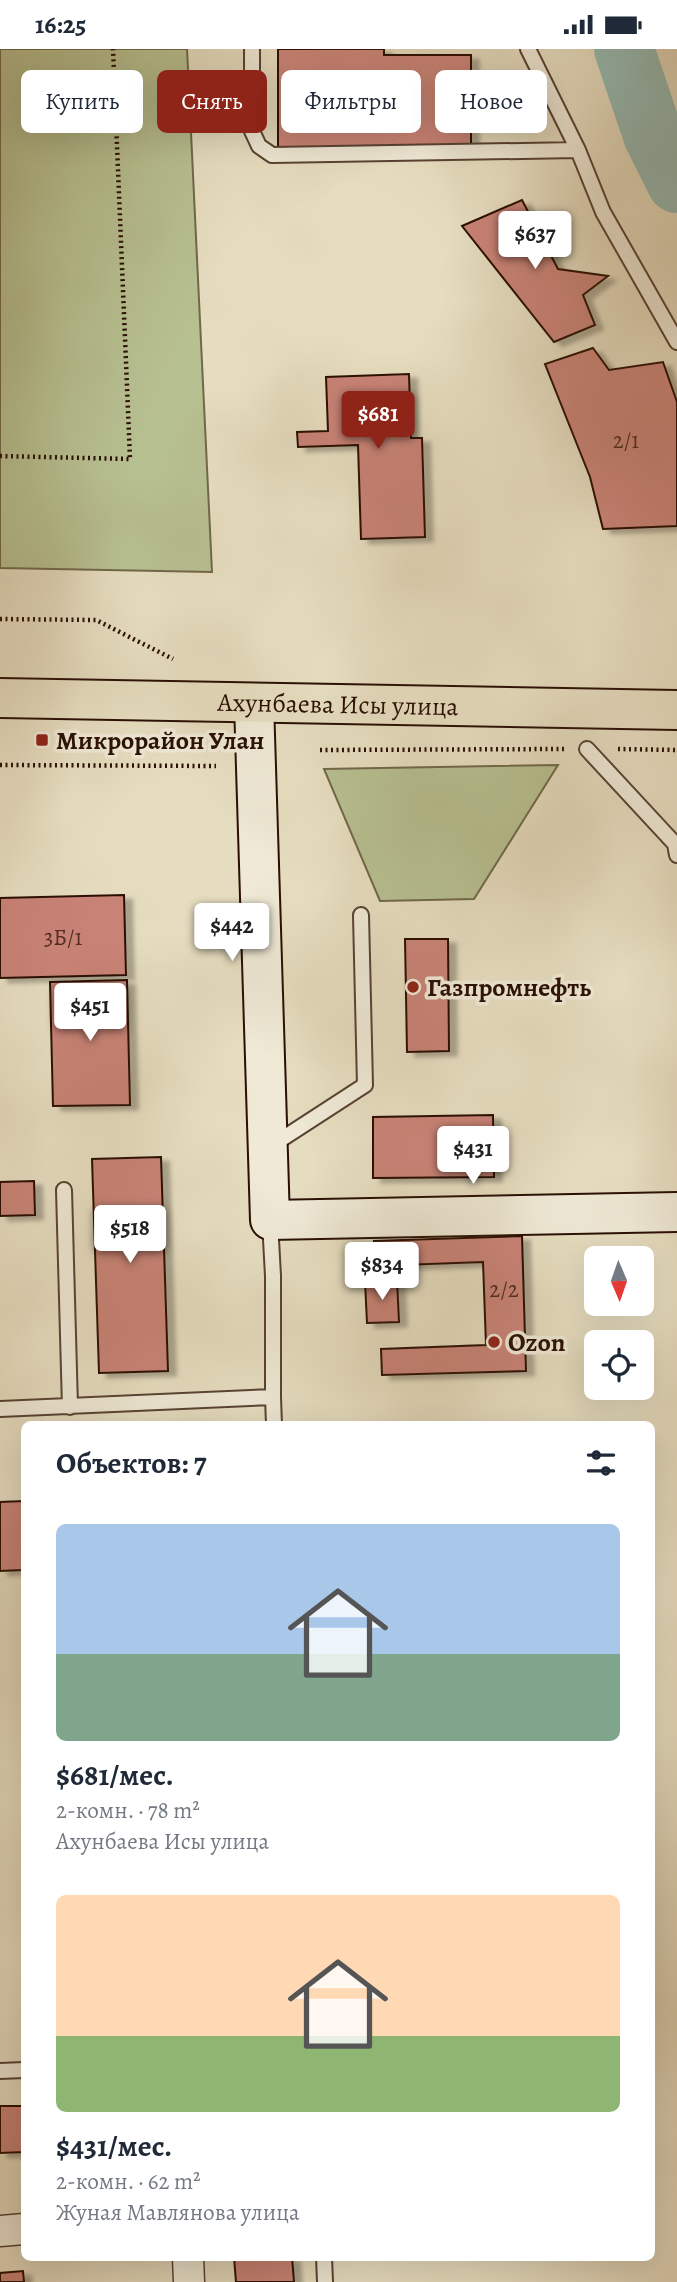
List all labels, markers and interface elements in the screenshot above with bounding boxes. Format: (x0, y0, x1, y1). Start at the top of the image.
text: 16:25 (35, 7, 86, 42)
chip: Купить (21, 70, 143, 133)
chip: Снять (157, 70, 267, 133)
chip: Фильтры (281, 70, 421, 133)
chip: Новое (435, 70, 547, 133)
pin: $637 (494, 211, 576, 271)
text: $637 (514, 218, 556, 249)
pin: $681 (337, 391, 419, 451)
text: $681 (358, 398, 398, 429)
house number: 2/1 (613, 425, 639, 456)
street label: Ахунбаева Исы улица (216, 685, 459, 724)
place label: Микрорайон Улан (56, 723, 264, 758)
marker: Микрорайон Улан (34, 732, 50, 748)
pin: $442 (191, 904, 273, 963)
text: $442 (210, 910, 254, 941)
house number: 3Б/1 (44, 922, 82, 953)
place label: Газпромнефть (427, 970, 591, 1005)
marker: Газпромнефть (405, 979, 421, 995)
pin: $451 (49, 983, 131, 1043)
text: $451 (70, 990, 110, 1021)
pin: $431 (432, 1127, 514, 1186)
text: $431 (453, 1133, 493, 1164)
pin: $518 (89, 1205, 171, 1265)
text: $518 (110, 1212, 150, 1243)
pin: $834 (341, 1243, 423, 1302)
north arrow (584, 1246, 654, 1316)
map controls (584, 1246, 654, 1400)
text: $834 (361, 1249, 403, 1280)
house number: 2/2 (489, 1274, 519, 1305)
place label: Ozon (508, 1325, 566, 1360)
button: locate (584, 1330, 654, 1400)
marker: Ozon (486, 1334, 502, 1350)
text: Объектов: 7 (56, 1443, 206, 1483)
icon: filters (582, 1444, 620, 1482)
icon: home (275, 1570, 401, 1696)
text: $681/мес. (56, 1755, 174, 1795)
text: 2-комн. · 78 m² (56, 1795, 200, 1826)
text: Ахунбаева Исы улица (56, 1826, 269, 1857)
icon: home (275, 1941, 401, 2067)
text: $431/мес. (56, 2126, 172, 2166)
text: 2-комн. · 62 m² (56, 2166, 201, 2197)
text: Жуная Мавлянова улица (56, 2197, 300, 2228)

